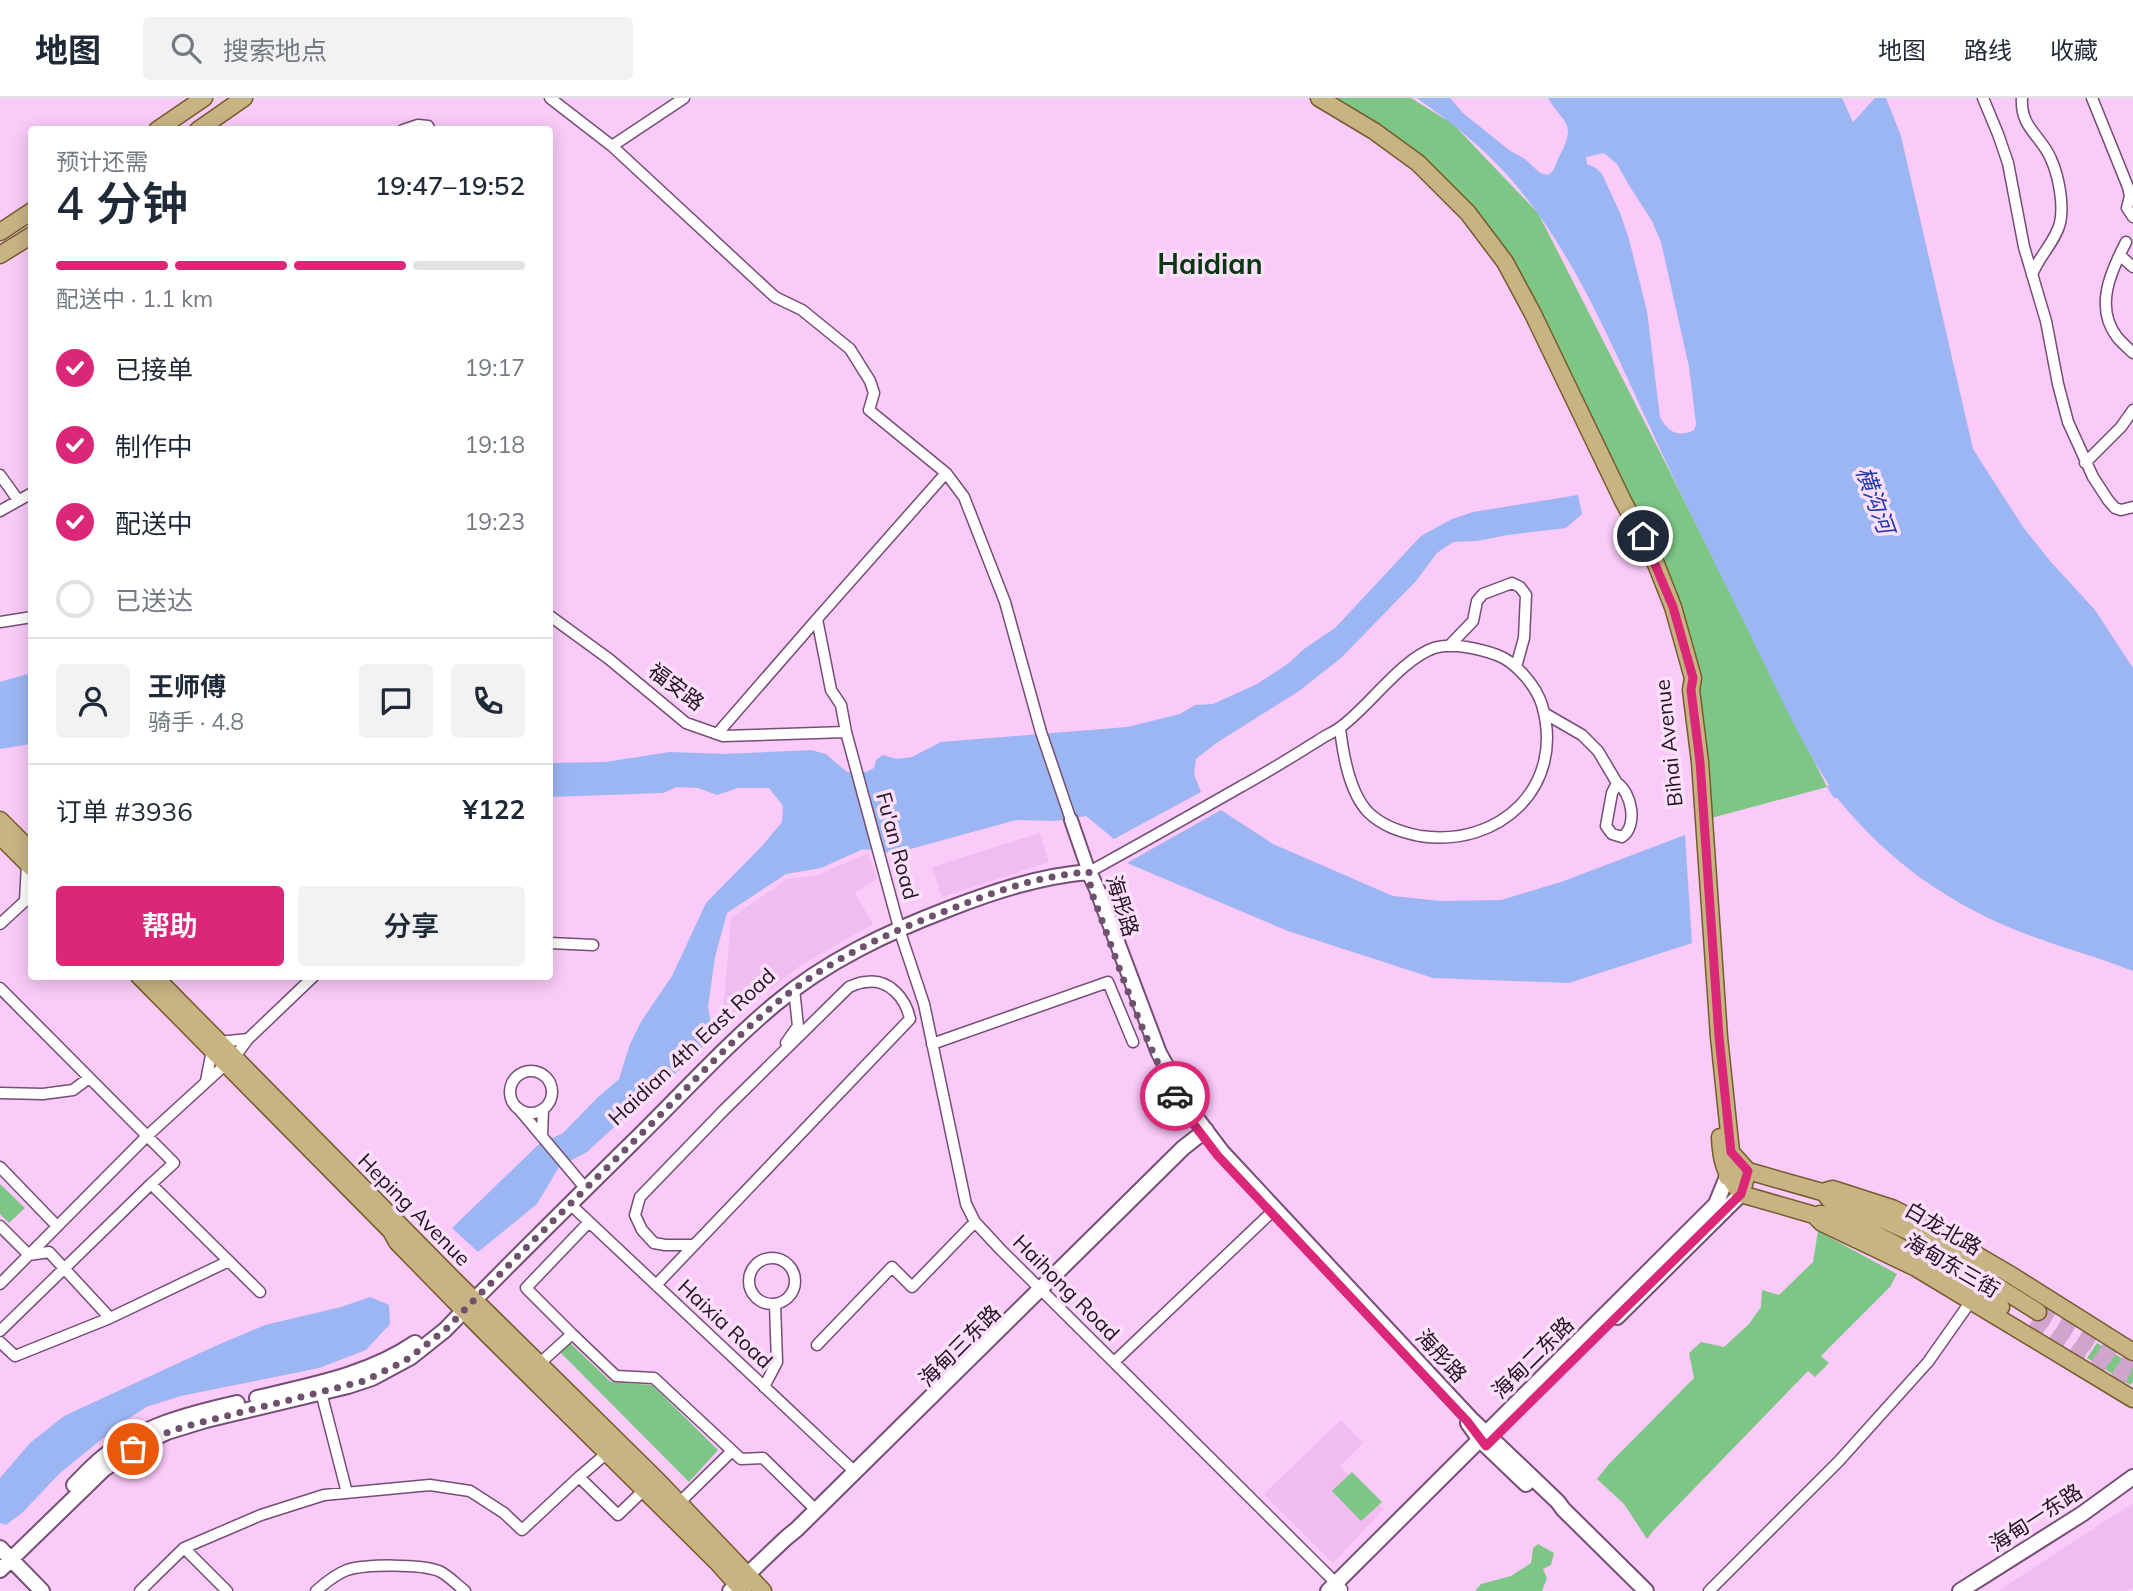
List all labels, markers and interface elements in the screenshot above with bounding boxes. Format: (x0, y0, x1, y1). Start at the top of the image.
search box (143, 17, 633, 80)
text: 地图 (35, 29, 101, 70)
icon: search (167, 29, 205, 67)
text: 搜索地点 (223, 34, 327, 67)
text: 地图 (1878, 35, 1926, 65)
text: 路线 (1964, 35, 2012, 65)
text: 收藏 (2050, 35, 2098, 65)
text: 预计还需 (56, 147, 148, 176)
text: 19:47–19:52 (375, 169, 525, 202)
text: 4 分钟 (56, 174, 188, 232)
district label: Haidian (1157, 246, 1263, 281)
text: 配送中 · 1.1 km (56, 284, 213, 313)
icon: check (56, 349, 94, 387)
text: 已接单 (115, 353, 193, 386)
text: 19:17 (465, 353, 525, 382)
icon: check (56, 426, 94, 464)
text: 制作中 (115, 430, 193, 463)
text: 19:18 (465, 430, 525, 459)
water label: 横沟河 (1850, 462, 1902, 541)
icon: check (56, 503, 94, 541)
pin (1613, 506, 1673, 566)
text: 配送中 (115, 507, 193, 540)
text: 19:23 (465, 507, 525, 536)
icon: home (1624, 517, 1662, 555)
text: 已送达 (115, 584, 193, 617)
street label: 福安路 (644, 657, 710, 716)
button: person (56, 664, 130, 738)
button: chat (359, 664, 433, 738)
button: phone (451, 664, 525, 738)
text: 王师傅 (148, 670, 226, 703)
street label: Bihai Avenue (1648, 678, 1688, 808)
text: 骑手 · 4.8 (148, 707, 244, 736)
street label: Fu'an Road (871, 789, 925, 902)
text: ¥122 (463, 793, 525, 826)
text: 订单 #3936 (56, 795, 193, 828)
street label: 海彤路 (1101, 872, 1145, 940)
button: 帮助 (56, 886, 284, 966)
button: 分享 (298, 886, 525, 966)
street label: Haidian 4th East Road (602, 962, 780, 1130)
courier (1140, 1061, 1210, 1131)
icon: car (1156, 1077, 1194, 1115)
street label: Heping Avenue (353, 1148, 476, 1271)
street label: 白龙北路 (1901, 1196, 1986, 1260)
street label: 海甸东三街 (1901, 1228, 2004, 1303)
street label: Haihong Road (1008, 1229, 1125, 1346)
street label: Haixia Road (673, 1273, 778, 1374)
street label: 海甸三东路 (913, 1299, 1006, 1392)
street label: 海甸二东路 (1486, 1311, 1579, 1404)
street label: 海彤路 (1411, 1323, 1473, 1387)
pin (103, 1419, 163, 1479)
icon: bag (114, 1430, 152, 1468)
street label: 海甸一东路 (1984, 1478, 2087, 1557)

